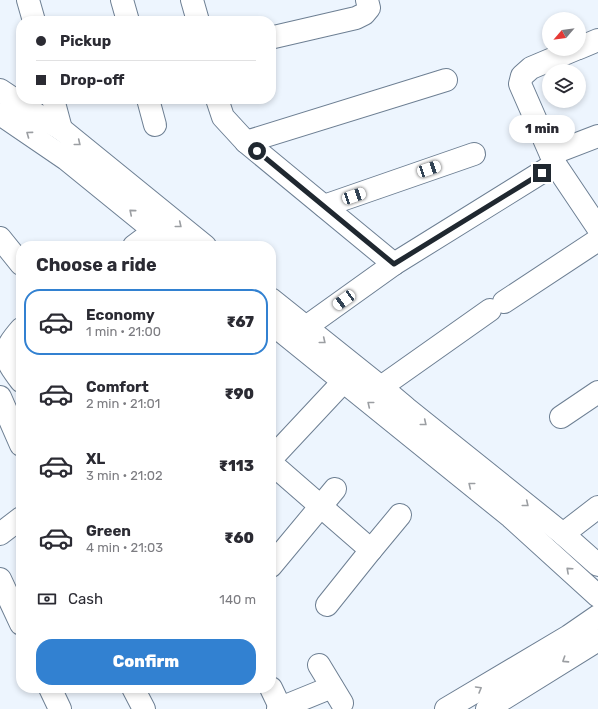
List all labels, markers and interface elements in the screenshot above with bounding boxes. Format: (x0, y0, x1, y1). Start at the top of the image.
north arrow (542, 12, 586, 56)
map controls (542, 12, 586, 108)
text: Pickup (60, 32, 111, 50)
button: layers (542, 64, 586, 108)
text: Drop-off (60, 71, 124, 89)
callout: 1 min (509, 115, 575, 143)
text: 1 min (525, 121, 559, 136)
one-way arrow (26, 132, 33, 139)
one-way arrow (74, 139, 81, 146)
route start (248, 142, 266, 160)
car (416, 159, 442, 179)
route end (533, 164, 551, 182)
car (341, 186, 367, 206)
one-way arrow (130, 210, 137, 217)
one-way arrow (175, 220, 182, 227)
text: Choose a ride (36, 254, 157, 276)
car (331, 288, 357, 312)
icon: car (38, 304, 74, 340)
text: Economy (86, 306, 155, 324)
text: ₹67 (226, 313, 254, 331)
text: 1 min · 21:00 (86, 324, 161, 339)
one-way arrow (319, 336, 326, 343)
icon: car (38, 376, 74, 412)
text: Comfort (86, 378, 149, 396)
text: ₹90 (224, 385, 254, 403)
text: 2 min · 21:01 (86, 396, 160, 411)
one-way arrow (367, 401, 374, 408)
one-way arrow (420, 418, 427, 425)
icon: car (38, 448, 74, 484)
text: XL (86, 450, 105, 468)
text: ₹113 (219, 457, 254, 475)
text: 3 min · 21:02 (86, 468, 163, 483)
one-way arrow (468, 483, 475, 490)
one-way arrow (521, 500, 528, 507)
icon: car (38, 520, 74, 556)
text: Green (86, 522, 131, 540)
text: ₹60 (224, 529, 254, 547)
text: 4 min · 21:03 (86, 540, 163, 555)
one-way arrow (566, 567, 574, 575)
icon: cash (36, 588, 58, 610)
text: Cash (68, 590, 103, 608)
text: 140 m (219, 592, 256, 607)
button: Confirm (36, 639, 256, 685)
one-way arrow (562, 655, 569, 663)
one-way arrow (475, 687, 482, 694)

